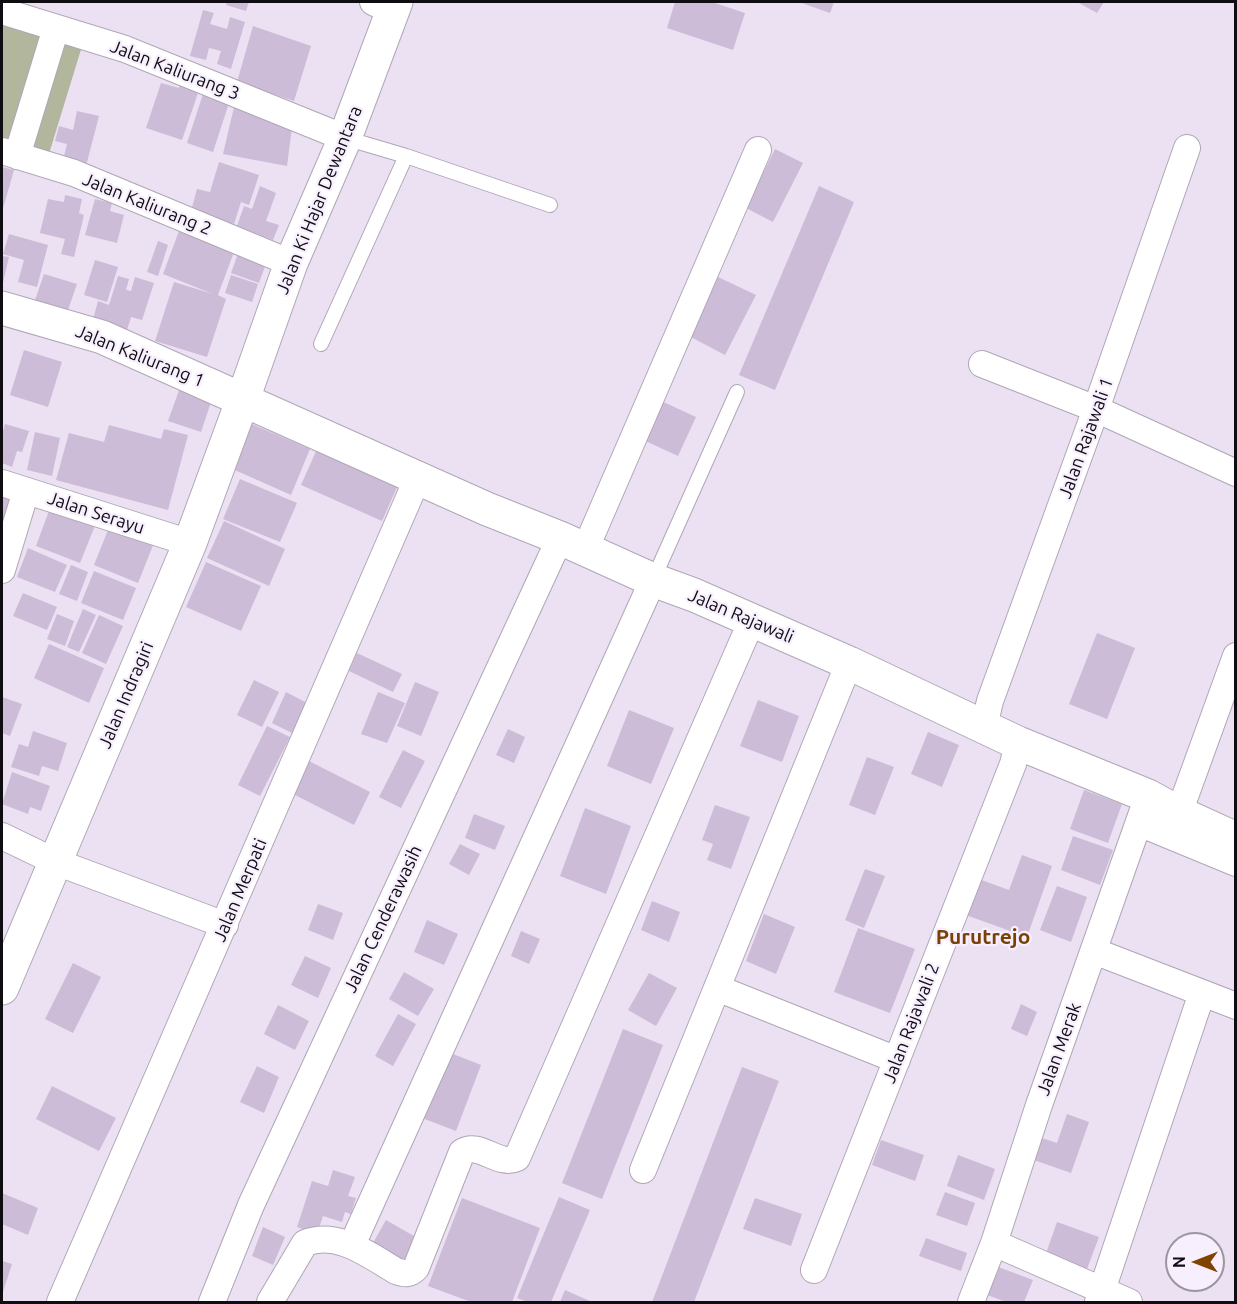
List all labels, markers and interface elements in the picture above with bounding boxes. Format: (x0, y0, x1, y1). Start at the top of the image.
street label: Jalan Kaliurang 3 (107, 35, 243, 105)
street label: Jalan Ki Hajar Dewantara (271, 103, 367, 297)
street label: Jalan Kaliurang 2 (79, 168, 215, 240)
street label: Jalan Kaliurang 1 (72, 320, 208, 392)
street label: Jalan Rajawali 1 (1054, 375, 1118, 501)
street label: Jalan Serayu (45, 487, 147, 539)
street label: Jalan Rajawali (685, 584, 797, 648)
street label: Jalan Indragiri (94, 638, 158, 752)
street label: Jalan Merpati (209, 835, 271, 945)
street label: Jalan Cenderawasih (339, 842, 427, 996)
district label: Purutrejo (936, 924, 1030, 950)
street label: Jalan Rajawali 2 (878, 960, 944, 1086)
street label: Jalan Merak (1032, 1000, 1086, 1098)
north arrow (1165, 1232, 1225, 1292)
text: N (1170, 1256, 1188, 1268)

